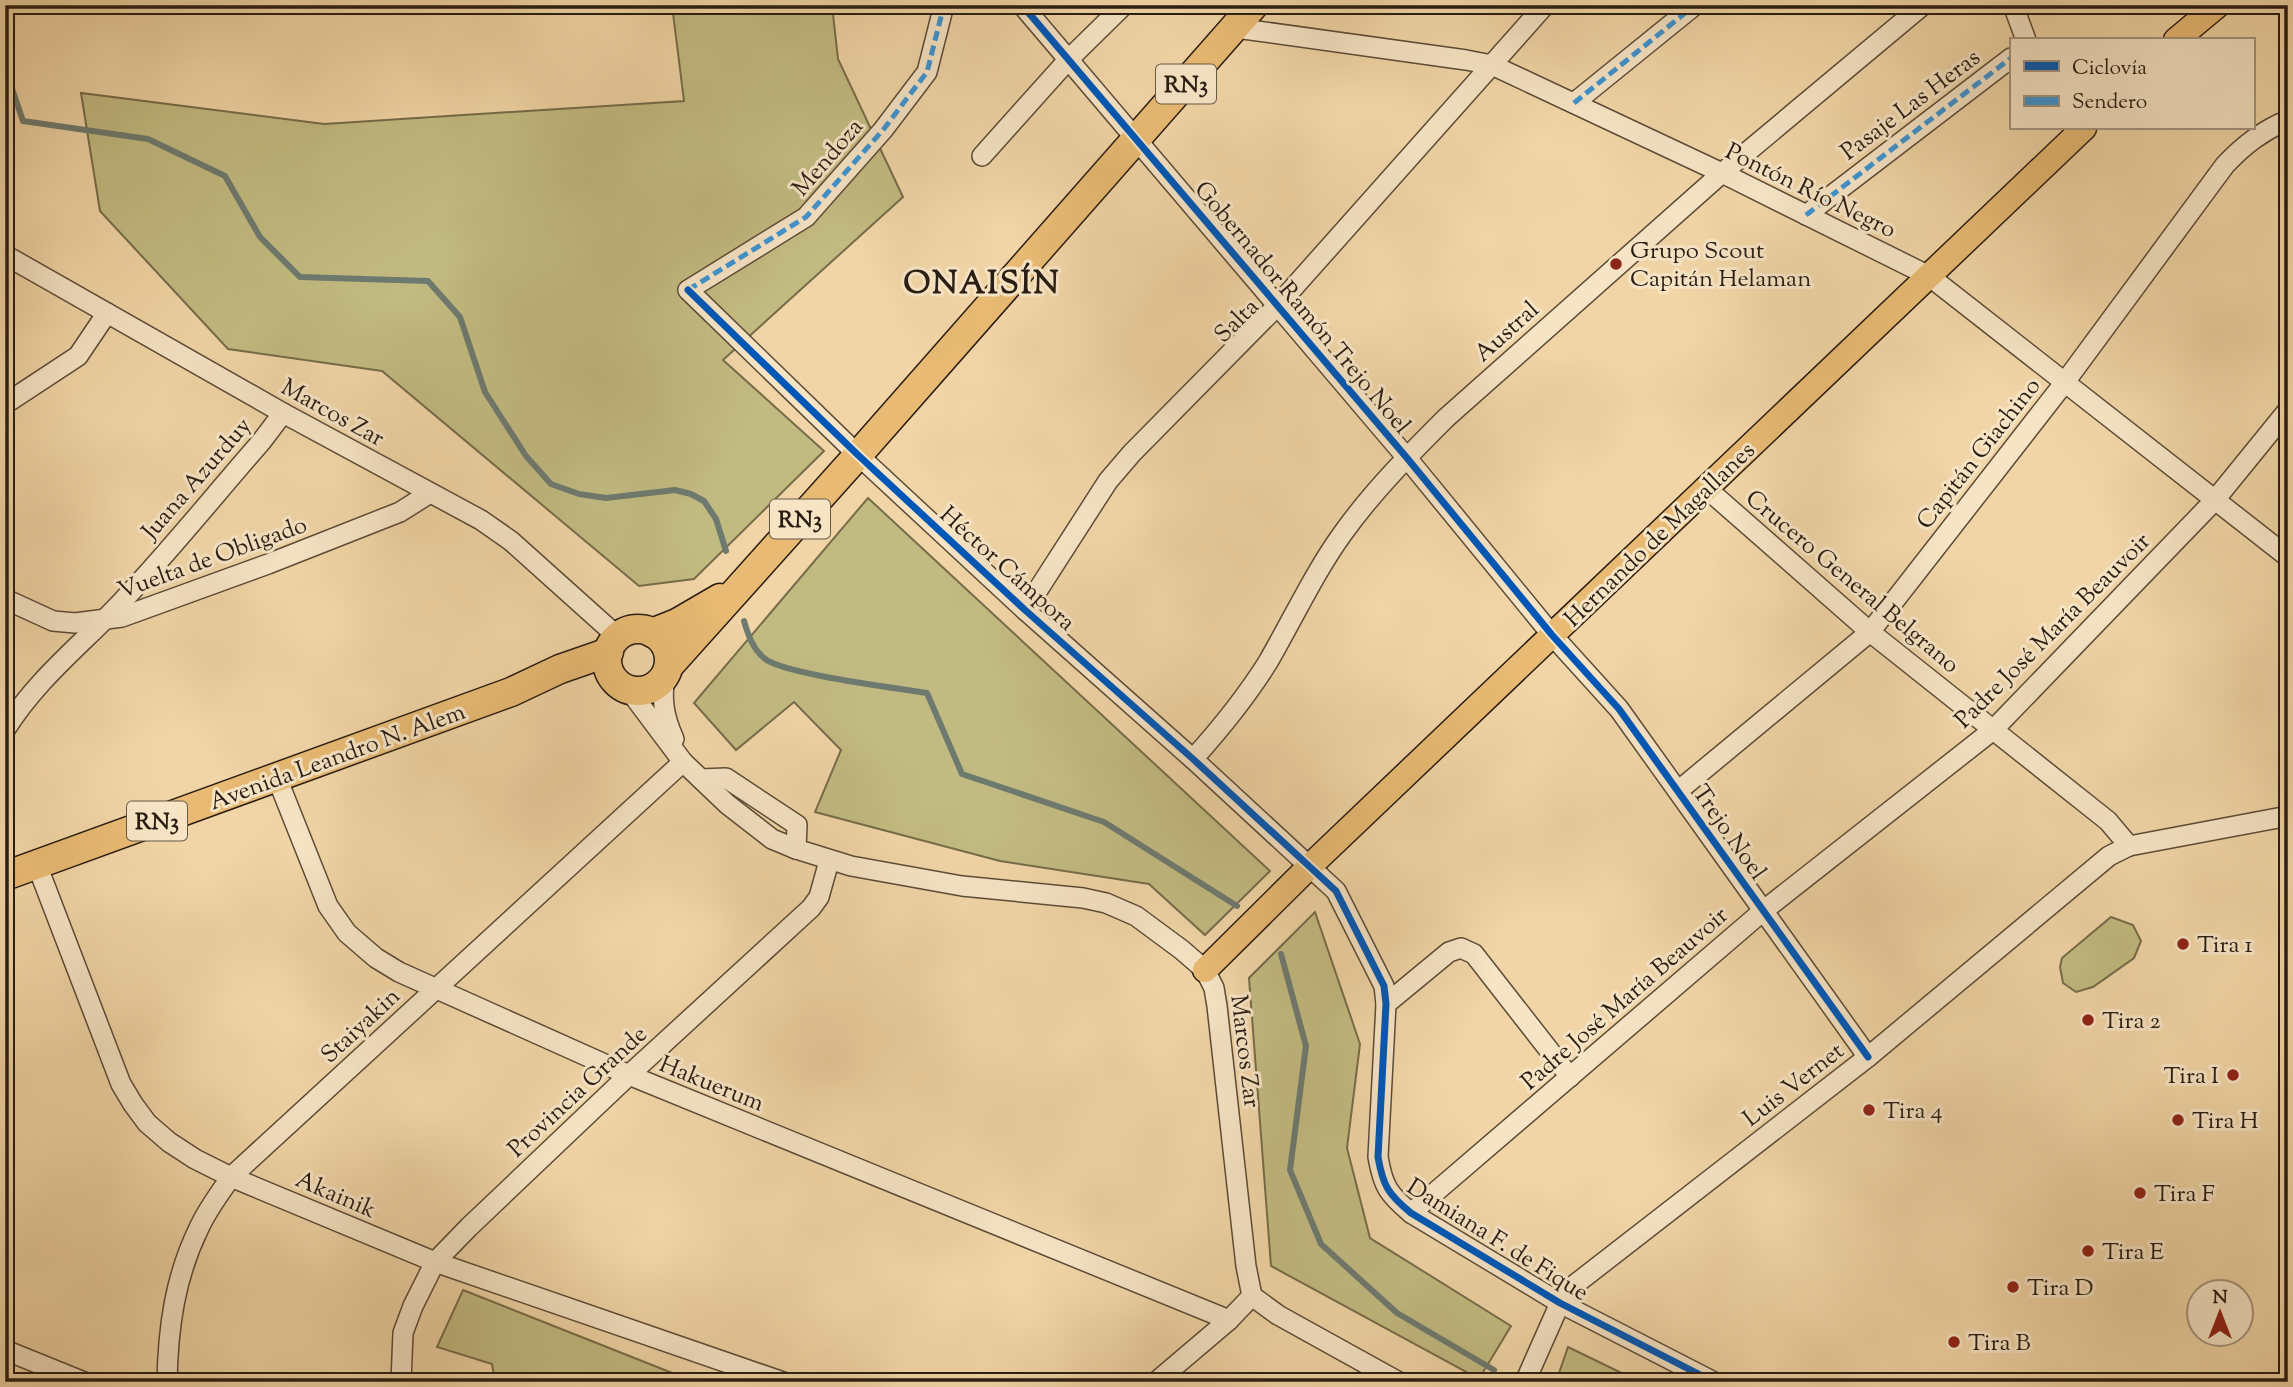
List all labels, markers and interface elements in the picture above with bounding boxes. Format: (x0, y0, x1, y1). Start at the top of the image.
legend (2010, 38, 2254, 130)
street label: Pasaje Las Heras (1834, 42, 1988, 169)
text: Ciclovía (2072, 54, 2147, 84)
road number: RN3 (1156, 64, 1216, 104)
text: Sendero (2072, 88, 2147, 118)
street label: Mendoza (785, 112, 872, 205)
street label: Pontón Río Negro (1719, 136, 1901, 248)
street label: Gobernador Ramón Trejo Noel (1185, 174, 1418, 442)
place label: Grupo Scout Capitán Helaman (1630, 235, 1811, 297)
marker: Grupo Scout Capitán Helaman (1608, 256, 1624, 272)
district label: ONAISÍN (903, 262, 1061, 308)
street label: Salta (1207, 291, 1268, 352)
street label: Austral (1467, 294, 1548, 371)
street label: Marcos Zar (274, 371, 390, 456)
street label: Capitán Giachino (1909, 371, 2050, 537)
street label: Juana Azurduy (133, 411, 260, 550)
street label: Hernando de Magallanes (1557, 435, 1764, 636)
street label: Crucero General Belgrano (1737, 483, 1966, 682)
road number: RN3 (770, 499, 830, 538)
street label: Héctor Cámpora (931, 499, 1082, 640)
street label: Vuelta de Obligado (113, 509, 312, 609)
street label: Padre José María Beauvoir (1948, 526, 2159, 737)
street label: Avenida Leandro N. Alem (205, 696, 471, 820)
street label: Trejo Noel (1683, 779, 1774, 888)
road number: RN3 (127, 802, 187, 841)
street label: Padre José María Beauvoir (1514, 900, 1736, 1099)
place label: Tira 1 (2197, 929, 2253, 963)
marker: Tira 1 (2175, 936, 2191, 952)
street label: Staiyakin (314, 981, 409, 1072)
street label: Marcos Zar (1220, 993, 1268, 1110)
place label: Tira 2 (2102, 1005, 2161, 1039)
marker: Tira 2 (2080, 1012, 2096, 1028)
street label: Provincia Grande (501, 1019, 656, 1166)
street label: Luis Vernet (1736, 1035, 1852, 1136)
street label: Hakuerum (654, 1048, 769, 1121)
place label: Tira I (2164, 1060, 2219, 1094)
marker: Tira I (2225, 1067, 2241, 1083)
place label: Tira 4 (1883, 1095, 1943, 1129)
marker: Tira 4 (1861, 1102, 1877, 1118)
place label: Tira H (2192, 1105, 2259, 1139)
marker: Tira H (2170, 1112, 2186, 1128)
street label: Akainik (290, 1164, 381, 1228)
street label: Damiana F. de Fique (1399, 1171, 1595, 1311)
place label: Tira F (2154, 1178, 2215, 1212)
marker: Tira F (2132, 1185, 2148, 1201)
place label: Tira E (2102, 1236, 2165, 1270)
marker: Tira E (2080, 1243, 2096, 1259)
place label: Tira D (2027, 1272, 2094, 1306)
north arrow (2184, 1278, 2254, 1348)
marker: Tira D (2005, 1279, 2021, 1295)
text: N (2212, 1285, 2228, 1312)
place label: Tira B (1968, 1327, 2031, 1361)
marker: Tira B (1946, 1334, 1962, 1350)

